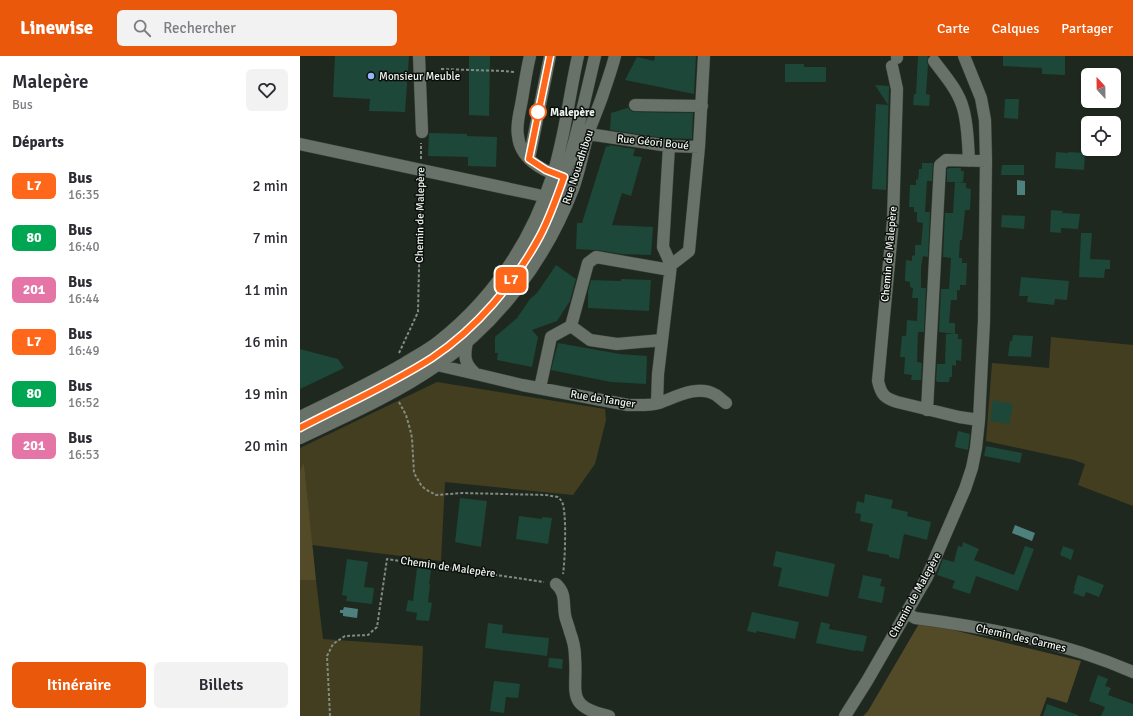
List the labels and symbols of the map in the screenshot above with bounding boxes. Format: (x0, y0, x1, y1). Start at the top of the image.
north arrow (1081, 68, 1121, 108)
place label: Monsieur Meuble (379, 70, 460, 83)
marker: Monsieur Meuble (366, 71, 376, 81)
marker: Malepère (529, 103, 547, 121)
place label: Malepère (550, 106, 595, 119)
street label: Rue Nouadhibou (560, 128, 596, 206)
street label: Rue Géori Boué (616, 132, 690, 152)
street label: Chemin de Malepère (413, 167, 427, 263)
street label: Chemin de Malepère (878, 206, 900, 302)
line badge: L7 (493, 267, 529, 293)
street label: Rue de Tanger (570, 387, 636, 411)
street label: Chemin de Malepère (886, 550, 944, 640)
street label: Chemin de Malepère (400, 554, 496, 580)
street label: Chemin des Carmes (975, 621, 1068, 655)

